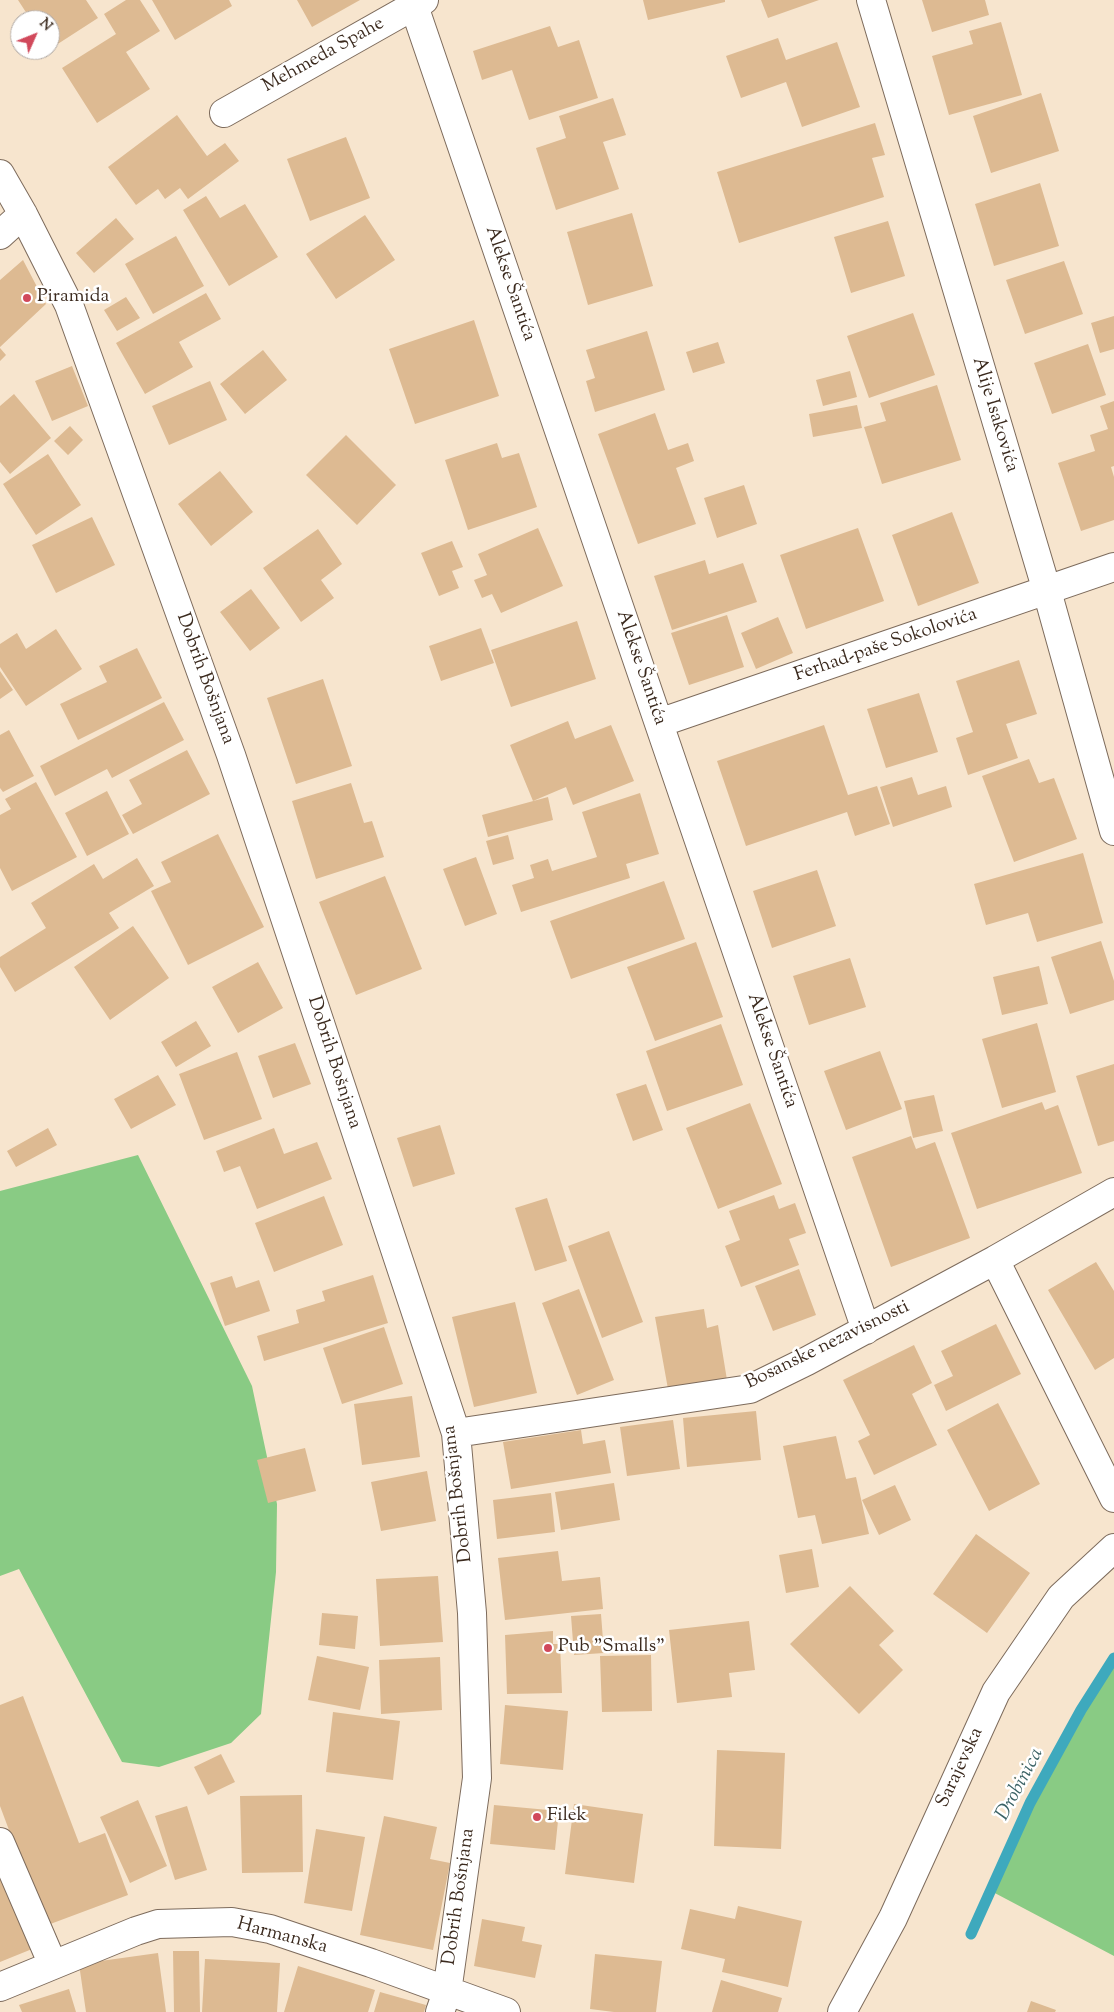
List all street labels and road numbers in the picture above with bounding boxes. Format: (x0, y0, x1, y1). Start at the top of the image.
street label: Mehmeda Spahe (259, 13, 389, 99)
street label: Alekse Šantića (479, 223, 539, 345)
street label: Alije Isakovića (966, 355, 1022, 475)
street label: Ferhad-paše Sokolovića (792, 604, 980, 688)
street label: Alekse Šantića (610, 607, 670, 729)
street label: Dobrih Bošnjana (170, 610, 238, 748)
street label: Alekse Šantića (741, 990, 801, 1112)
street label: Dobrih Bošnjana (301, 994, 365, 1132)
street label: Bosanske nezavisnosti (742, 1296, 914, 1396)
street label: Dobrih Bošnjana (439, 1424, 479, 1564)
street label: Sarajevska (933, 1724, 989, 1812)
street label: Dobrih Bošnjana (439, 1827, 481, 1967)
street label: Harmanska (234, 1914, 330, 1960)

